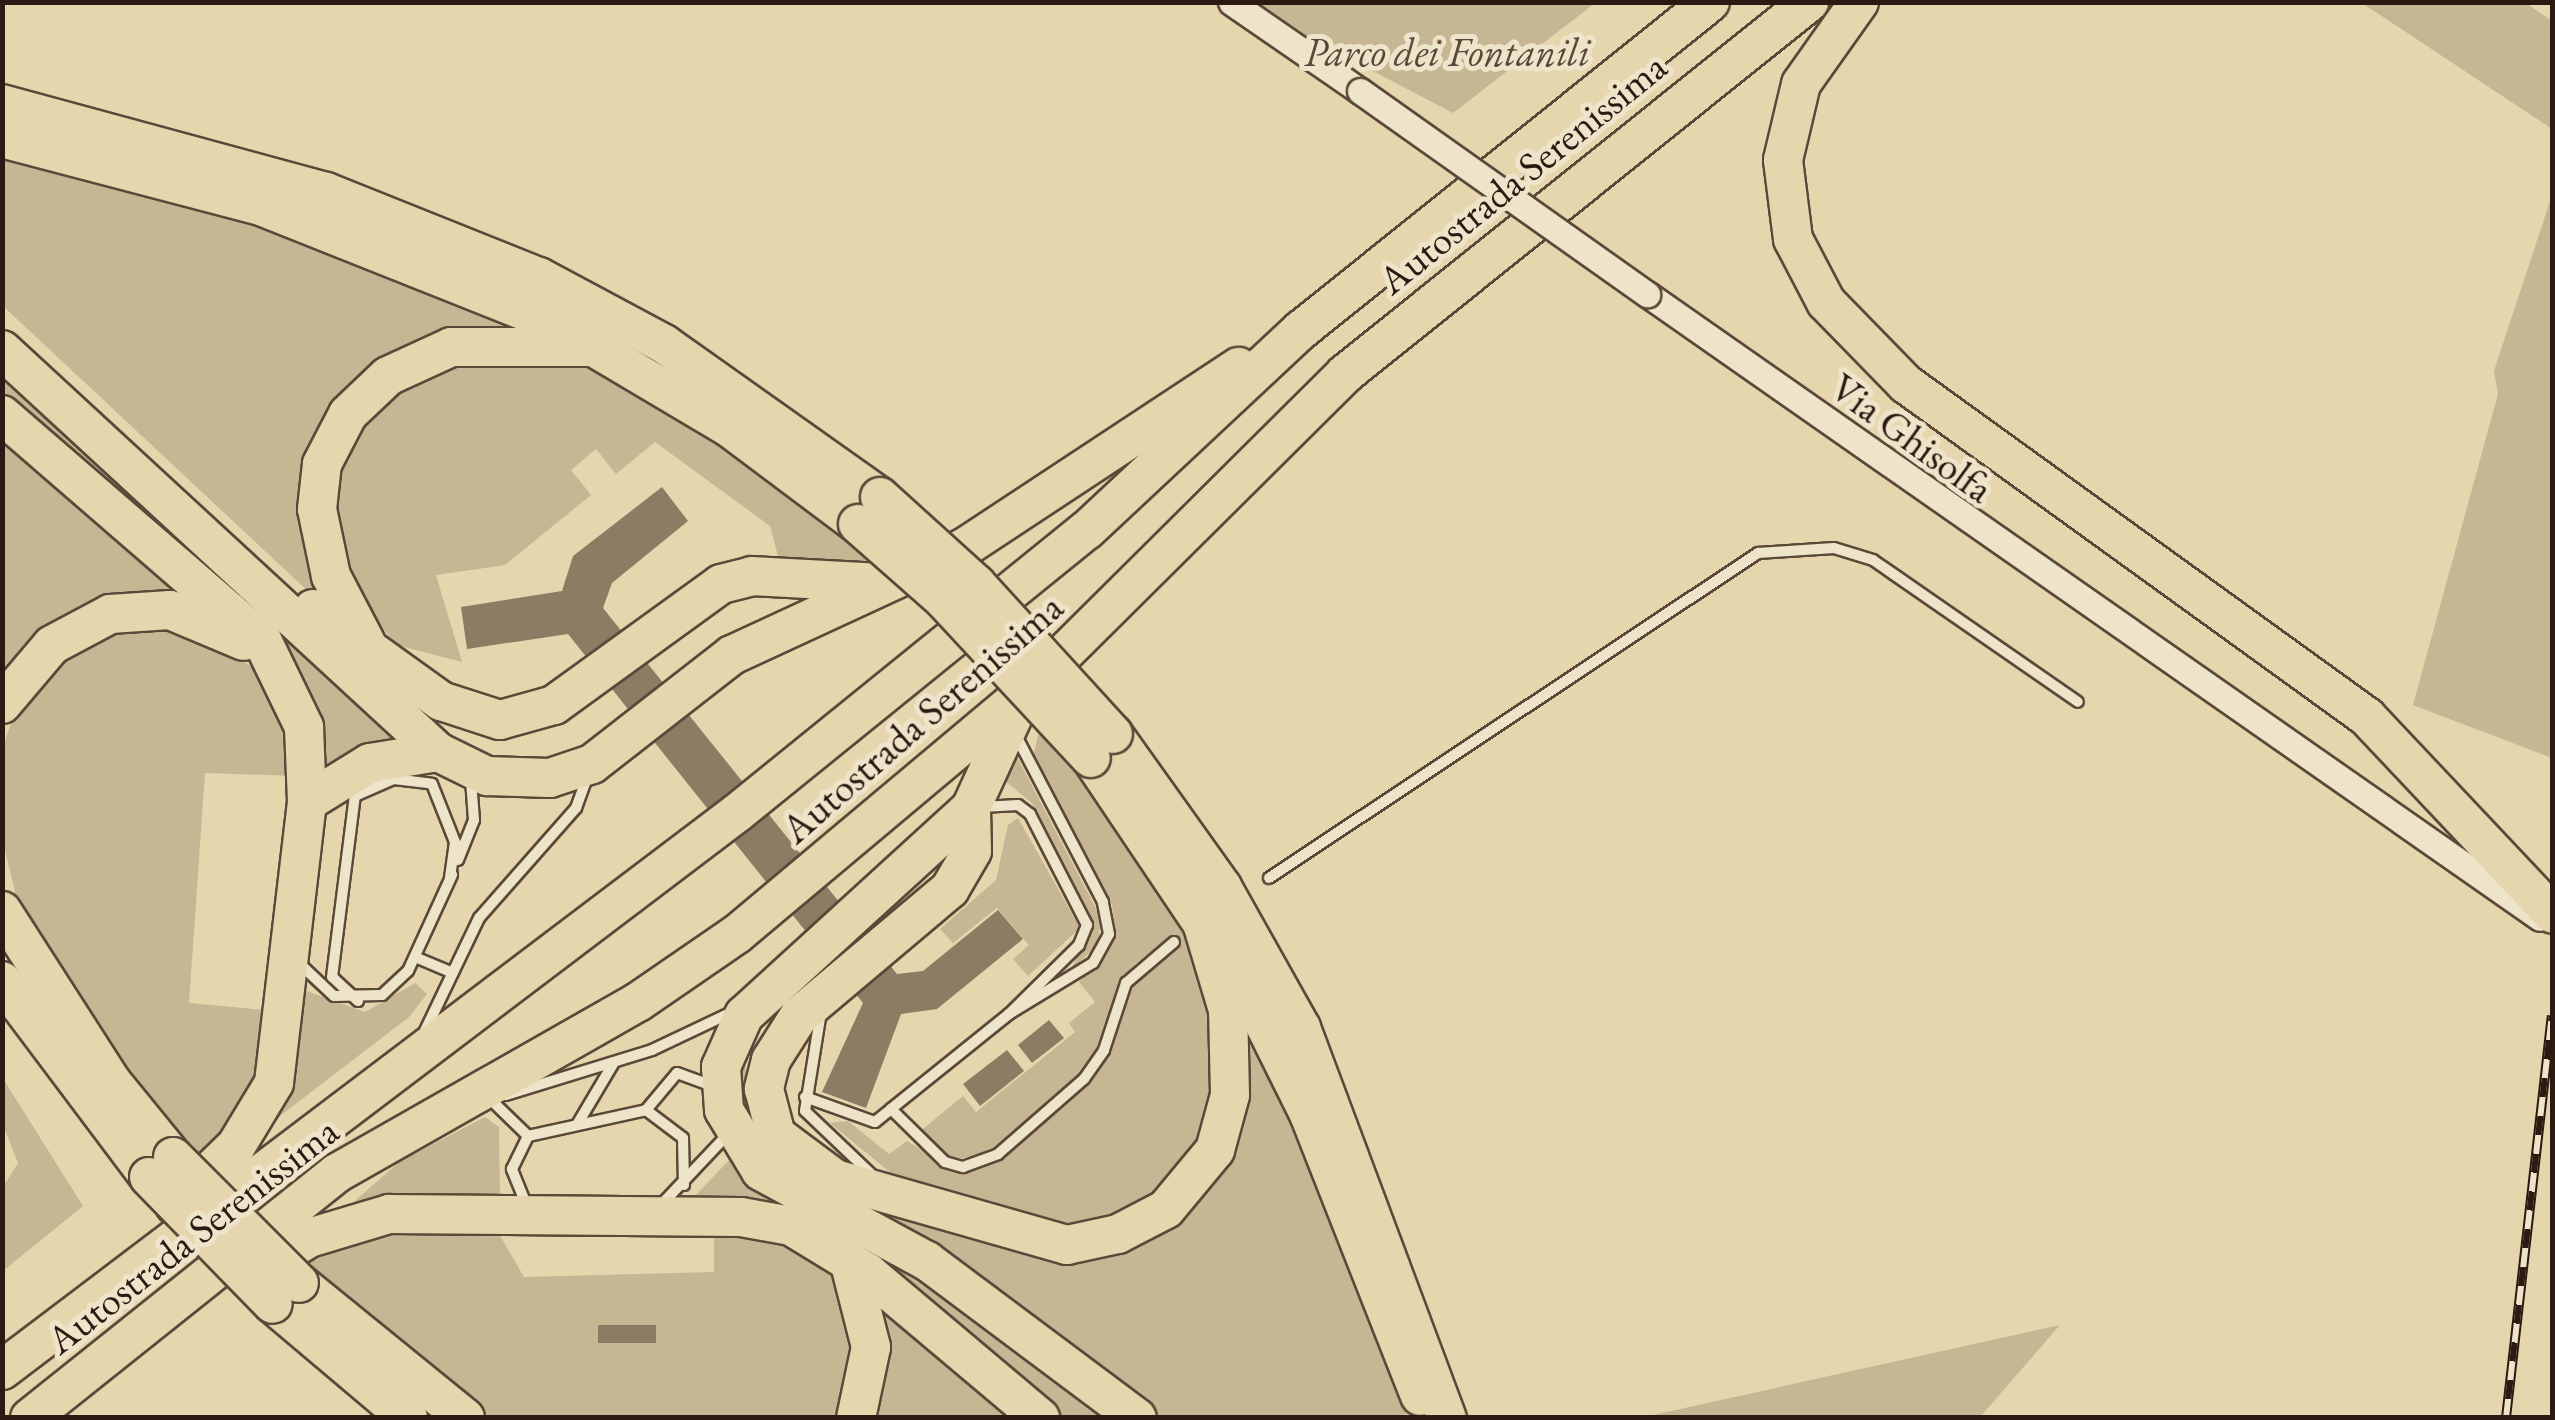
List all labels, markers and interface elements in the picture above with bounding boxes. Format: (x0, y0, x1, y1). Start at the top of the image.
park label: Parco dei Fontanili (1304, 28, 1590, 76)
street label: Autostrada Serenissima (1368, 42, 1676, 304)
street label: Via Ghisolfa (1822, 363, 2002, 513)
street label: Autostrada Serenissima (772, 583, 1072, 853)
street label: Autostrada Serenissima (37, 1106, 347, 1364)

